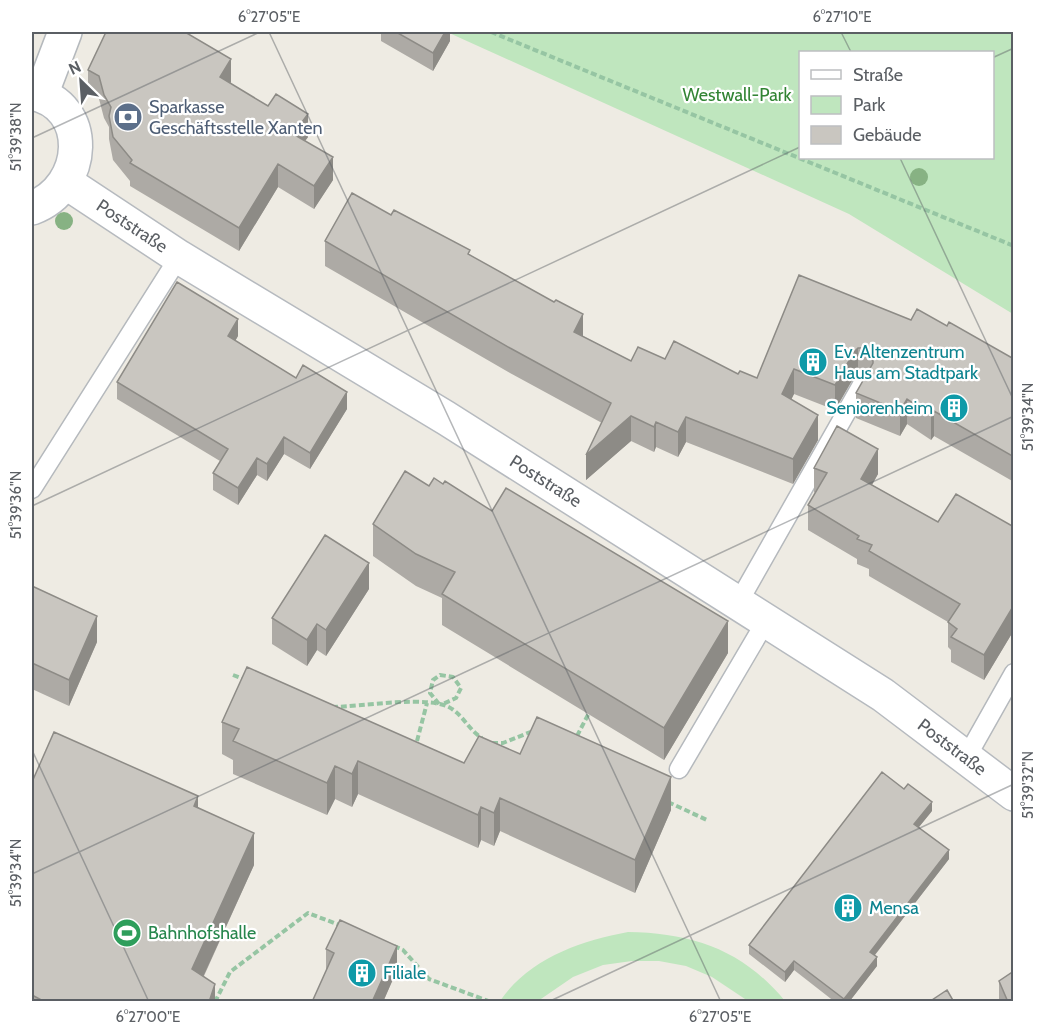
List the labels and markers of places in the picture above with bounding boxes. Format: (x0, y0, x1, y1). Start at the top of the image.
place label: Sparkasse Geschäftsstelle Xanten (149, 96, 322, 139)
bank icon: Sparkasse Geschäftsstelle Xanten (112, 101, 144, 133)
place label: Ev. Altenzentrum Haus am Stadtpark (834, 341, 979, 384)
building icon: Ev. Altenzentrum Haus am Stadtpark (797, 346, 829, 378)
building icon: Seniorenheim (938, 392, 970, 424)
place label: Seniorenheim (826, 397, 933, 419)
building icon: Mensa (832, 892, 864, 924)
place label: Mensa (869, 897, 919, 919)
sports icon: Bahnhofshalle (111, 917, 143, 949)
place label: Bahnhofshalle (148, 922, 256, 944)
building icon: Filiale (346, 957, 378, 989)
place label: Filiale (383, 962, 426, 984)

